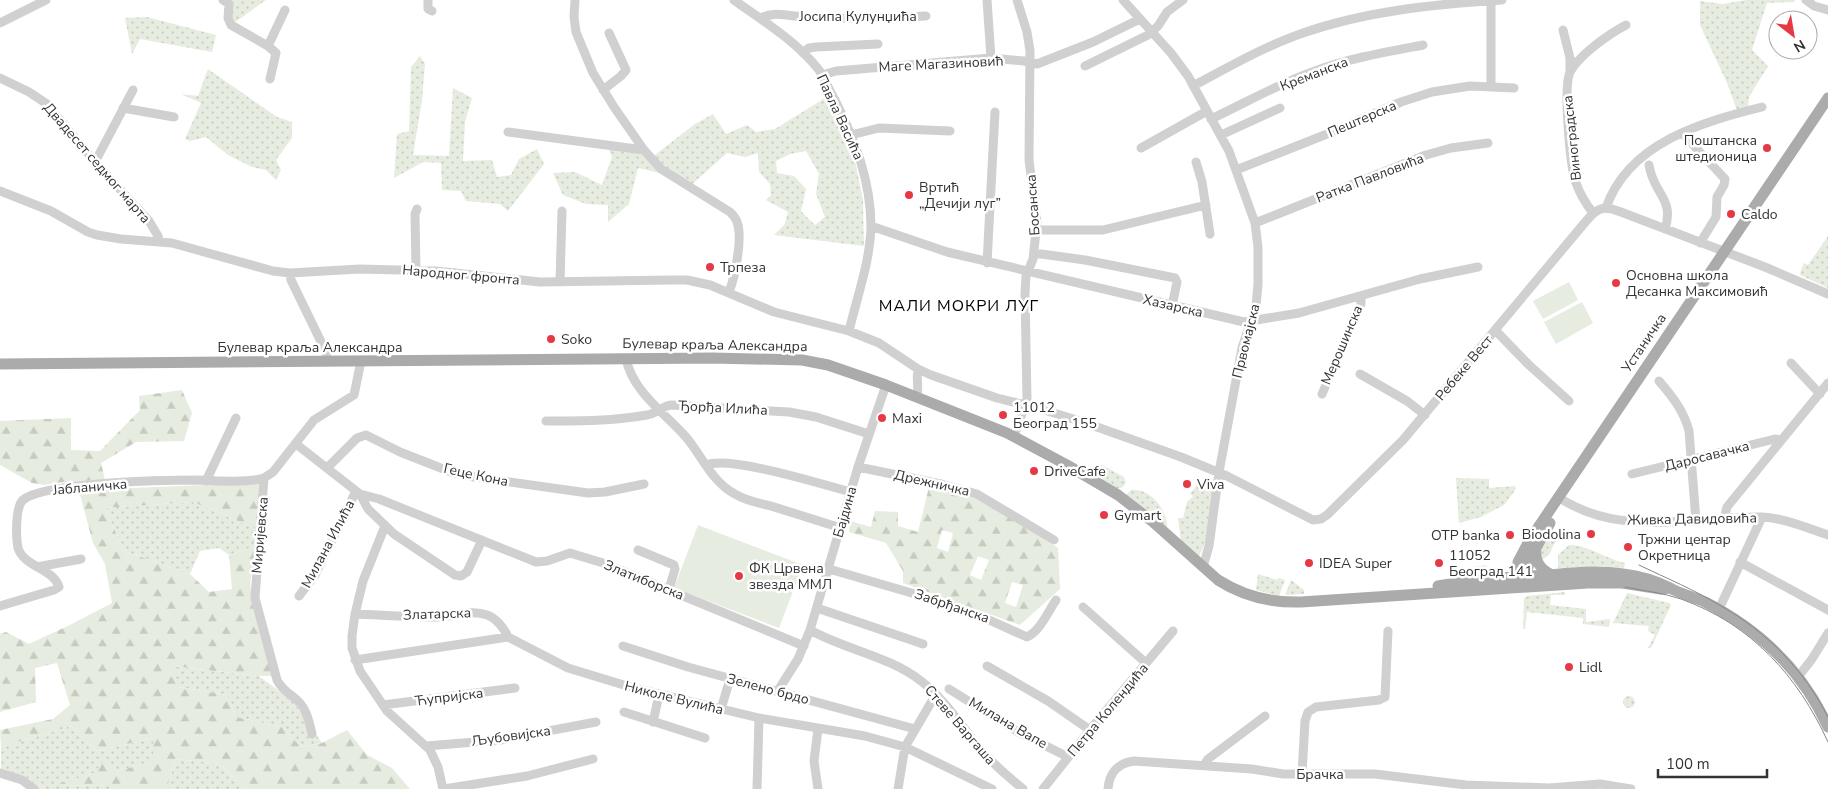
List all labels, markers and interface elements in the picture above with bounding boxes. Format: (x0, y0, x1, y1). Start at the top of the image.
street label: Јосипа Кулунџића (798, 7, 917, 26)
north arrow (1768, 10, 1818, 60)
text: N (1790, 35, 1809, 57)
street label: Маге Магазиновић (878, 51, 1004, 77)
street label: Креманска (1277, 52, 1351, 96)
street label: Павла Васића (812, 71, 868, 163)
street label: Виноградска (1558, 94, 1586, 182)
street label: Пештерска (1325, 96, 1399, 142)
street label: Двадесет седмог марта (39, 99, 155, 227)
place label: Поштанска штедионица (1675, 131, 1757, 166)
marker: Поштанска штедионица (1761, 142, 1773, 154)
street label: Ратка Павловића (1313, 149, 1427, 207)
street label: Босанска (1021, 174, 1045, 236)
place label: Вртић „Дечији луг” (919, 178, 1001, 213)
marker: Вртић „Дечији луг” (903, 189, 915, 201)
place label: Caldo (1741, 205, 1778, 224)
marker: Caldo (1725, 208, 1737, 220)
place label: Трпеза (720, 258, 766, 277)
street label: Народног фронта (401, 260, 521, 290)
marker: Трпеза (704, 261, 716, 273)
place label: Основна школа Десанка Максимовић (1626, 266, 1768, 301)
marker: Основна школа Десанка Максимовић (1610, 277, 1622, 289)
street label: Хазарска (1141, 290, 1205, 322)
district label: МАЛИ МОКРИ ЛУГ (879, 295, 1039, 317)
street label: Првомајска (1228, 302, 1264, 380)
street label: Мерошинска (1317, 302, 1367, 388)
street label: Устаничка (1617, 310, 1671, 377)
place label: Soko (561, 330, 592, 349)
street label: Ребеке Вест (1431, 331, 1498, 405)
marker: Soko (545, 333, 557, 345)
street label: Булевар краља Александра (622, 334, 808, 356)
street label: Булевар краља Александра (217, 338, 403, 357)
street label: Ђорђа Илића (678, 396, 768, 420)
place label: 11012 Београд 155 (1013, 398, 1097, 433)
place label: Maxi (892, 409, 922, 428)
marker: 11012 Београд 155 (997, 409, 1009, 421)
marker: Maxi (876, 412, 888, 424)
street label: Даросавачка (1663, 436, 1751, 476)
street label: Геце Кона (442, 459, 510, 491)
place label: DriveCafe (1044, 462, 1106, 481)
street label: Дрежничка (892, 465, 972, 501)
marker: DriveCafe (1028, 465, 1040, 477)
street label: Јабланичка (51, 474, 128, 500)
place label: Viva (1196, 475, 1224, 494)
marker: Viva (1181, 478, 1193, 490)
street label: Бајдина (829, 484, 861, 540)
street label: Миријевска (247, 496, 273, 574)
street label: Милана Илића (297, 497, 359, 591)
place label: Gymart (1114, 506, 1161, 525)
street label: Живка Давидовића (1627, 508, 1757, 530)
marker: Gymart (1098, 509, 1110, 521)
place label: Biodolina (1522, 525, 1581, 544)
place label: OTP banka (1431, 526, 1500, 545)
marker: Biodolina (1585, 528, 1597, 540)
marker: OTP banka (1504, 529, 1516, 541)
place label: Тржни центар Окретница (1638, 530, 1731, 565)
marker: Тржни центар Окретница (1622, 541, 1634, 553)
place label: 11052 Београд 141 (1449, 546, 1533, 581)
place label: IDEA Super (1319, 554, 1392, 573)
street label: Златиборска (601, 555, 687, 605)
marker: IDEA Super (1303, 557, 1315, 569)
marker: 11052 Београд 141 (1433, 557, 1445, 569)
place label: ФК Црвена звезда ММЛ (749, 559, 832, 594)
marker: ФК Црвена звезда ММЛ (733, 570, 745, 582)
street label: Забрђанска (912, 584, 992, 628)
street label: Златарска (403, 603, 471, 625)
place label: Lidl (1579, 658, 1603, 677)
street label: Петра Колендића (1063, 659, 1153, 761)
marker: Lidl (1563, 661, 1575, 673)
street label: Зелено брдо (725, 669, 811, 709)
street label: Николе Вулића (622, 677, 726, 719)
street label: Стеве Варгаша (920, 681, 1000, 769)
street label: Ћупријска (414, 683, 484, 711)
street label: Милана Вапе (965, 693, 1051, 753)
street label: Љубовијска (470, 721, 552, 751)
scale bar (1658, 746, 1767, 778)
text: 100 m (1666, 754, 1710, 774)
street label: Брачка (1296, 765, 1344, 784)

